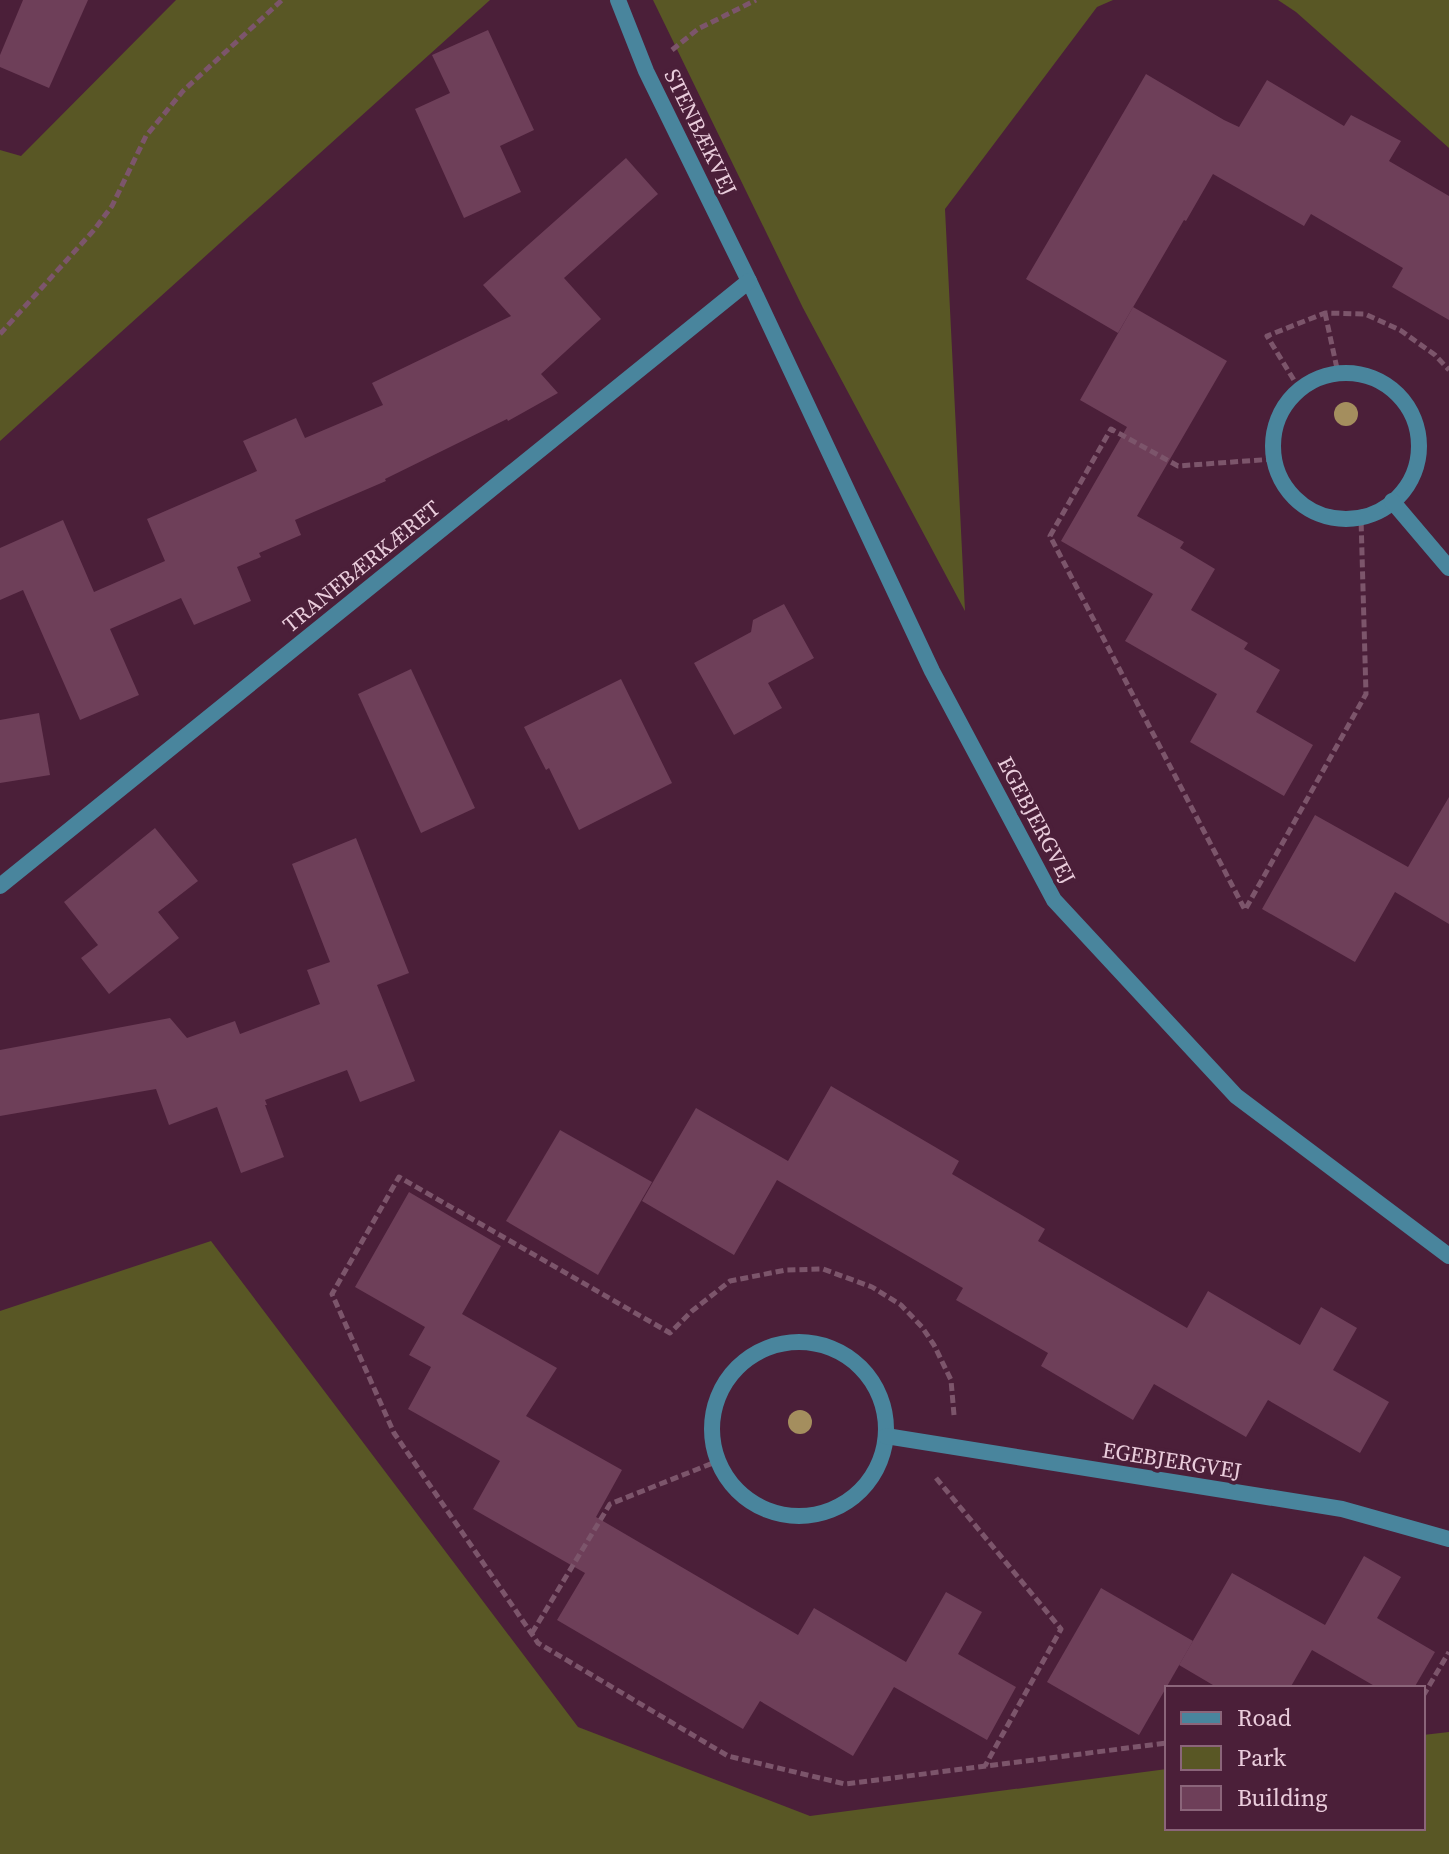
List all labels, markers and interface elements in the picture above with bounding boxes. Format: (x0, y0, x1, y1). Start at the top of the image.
street label: STENBÆKVEJ (657, 64, 745, 200)
street label: TRANEBÆRKÆRET (276, 493, 446, 639)
street label: EGEBJERGVEJ (991, 751, 1083, 889)
street label: EGEBJERGVEJ (1100, 1434, 1244, 1486)
legend (1165, 1686, 1425, 1830)
text: Road (1237, 1701, 1292, 1734)
text: Park (1237, 1741, 1287, 1774)
text: Building (1237, 1781, 1328, 1814)

